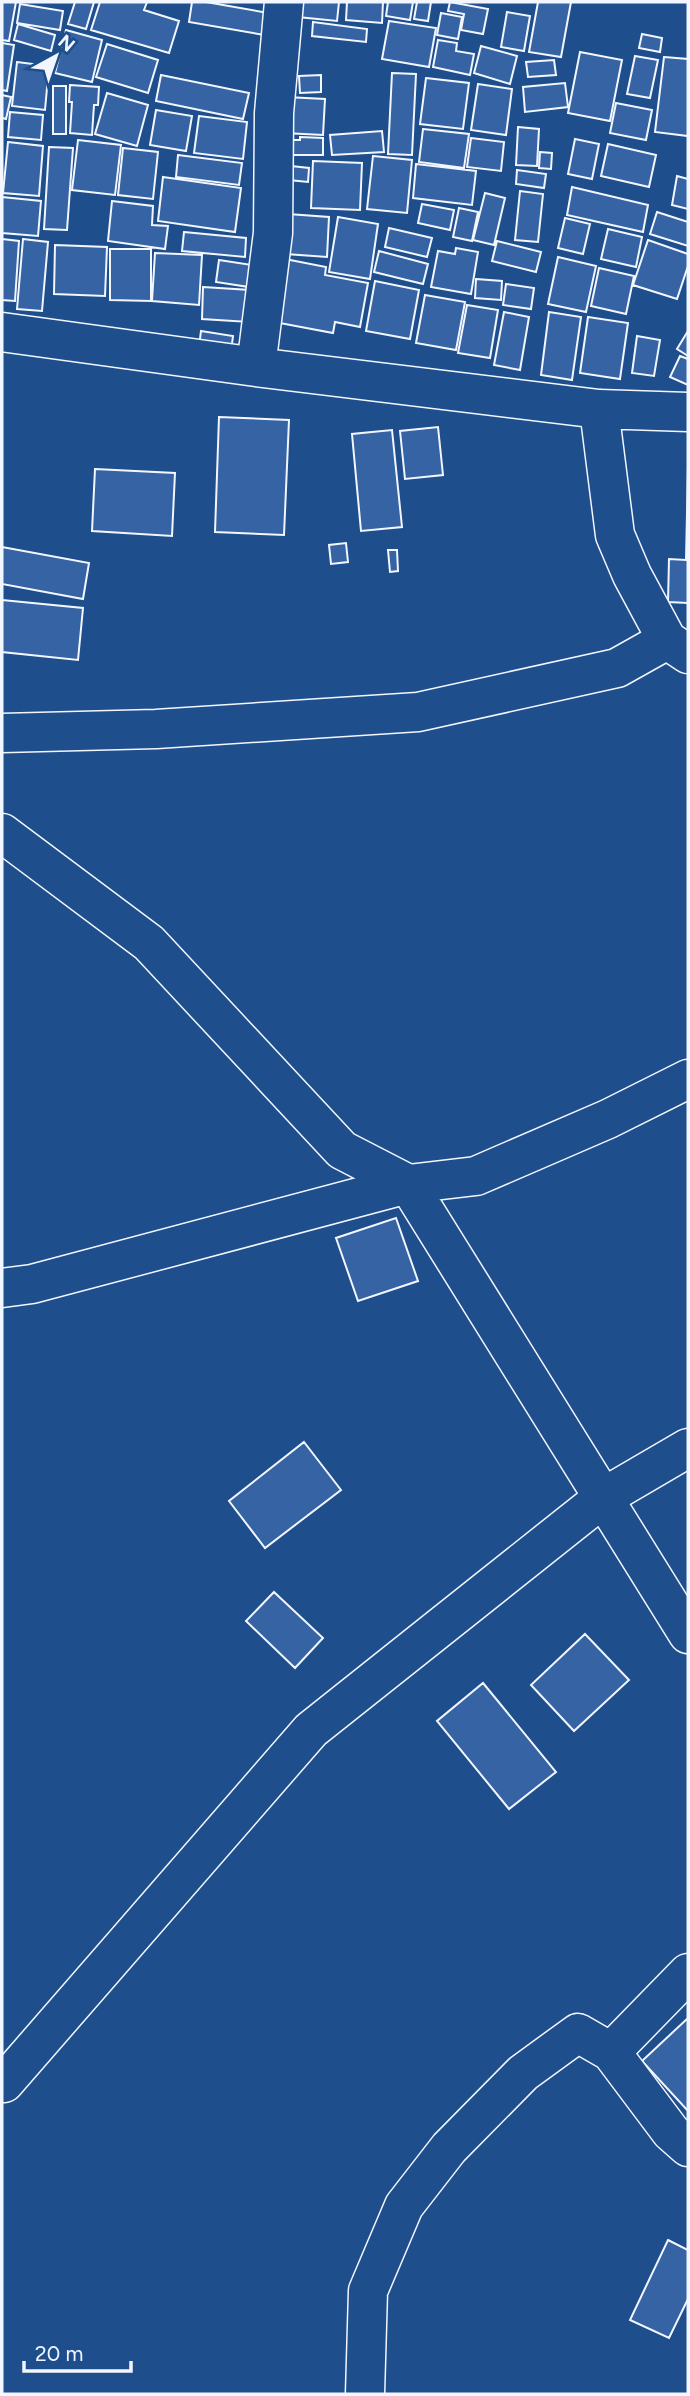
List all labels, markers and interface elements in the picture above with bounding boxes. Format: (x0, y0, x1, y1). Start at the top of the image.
north arrow (21, 21, 91, 91)
text: N (54, 30, 80, 57)
scale bar (24, 2330, 131, 2374)
text: 20 m (35, 2341, 83, 2366)

